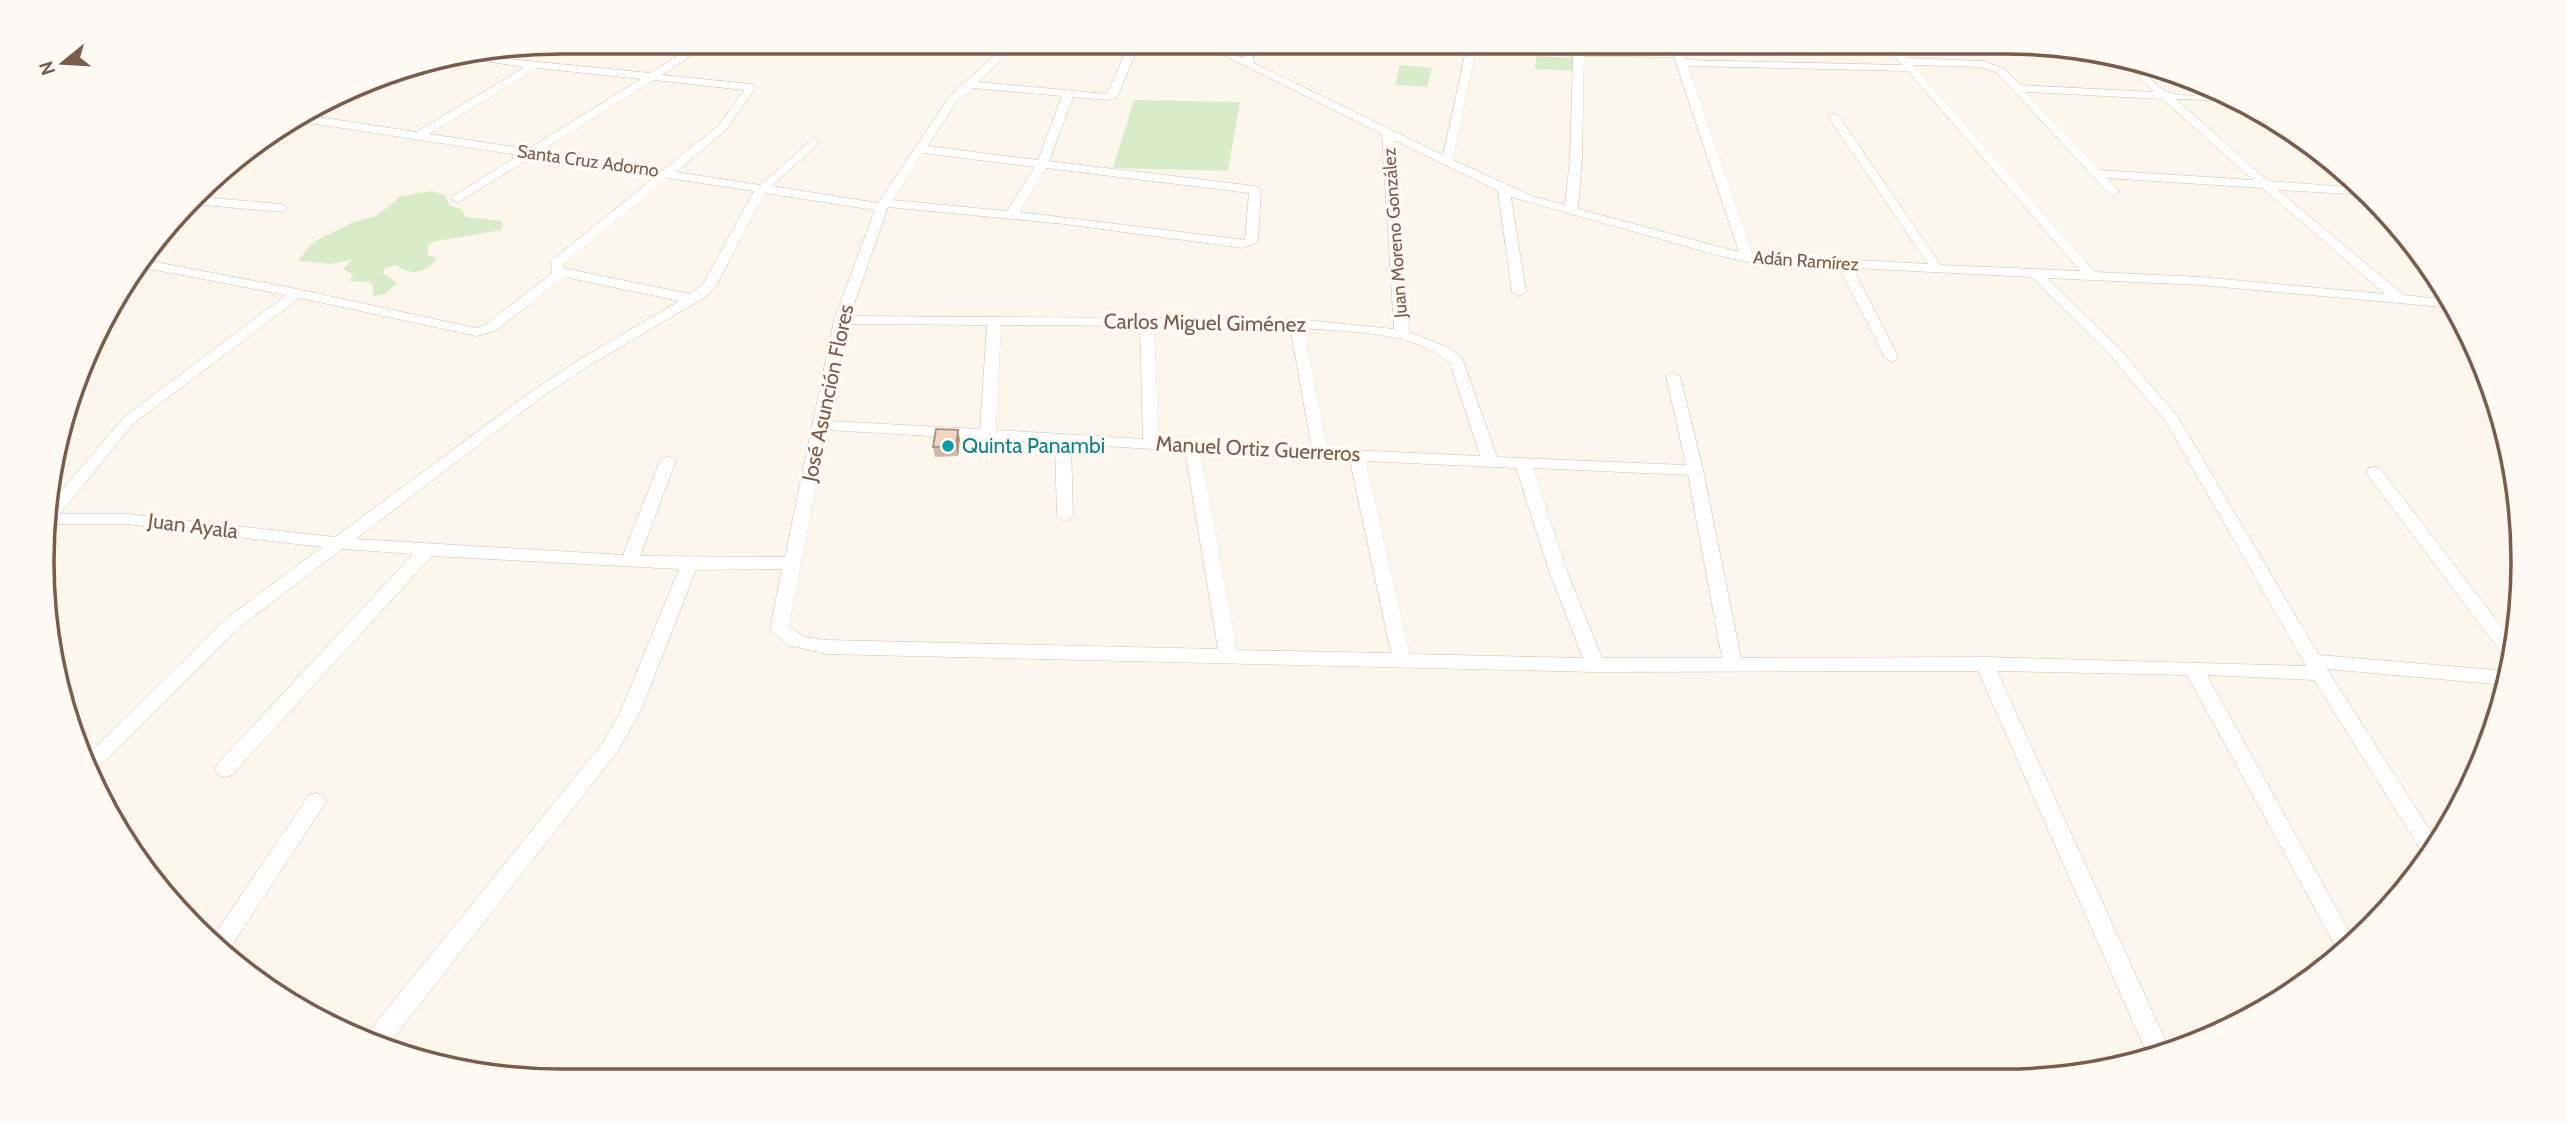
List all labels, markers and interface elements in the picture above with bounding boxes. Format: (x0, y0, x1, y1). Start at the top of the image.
north arrow (28, 28, 98, 98)
text: N (34, 58, 60, 78)
street label: Santa Cruz Adorno (516, 140, 660, 182)
street label: Juan Moreno González (1378, 147, 1412, 320)
street label: Adán Ramírez (1752, 246, 1860, 276)
street label: José Asunción Flores (796, 302, 859, 485)
street label: Carlos Miguel Giménez (1103, 308, 1307, 337)
street label: Manuel Ortiz Guerreros (1155, 431, 1361, 466)
place label: Quinta Panambi (962, 433, 1105, 458)
marker: Quinta Panambi (940, 438, 956, 454)
street label: Juan Ayala (146, 507, 239, 543)

